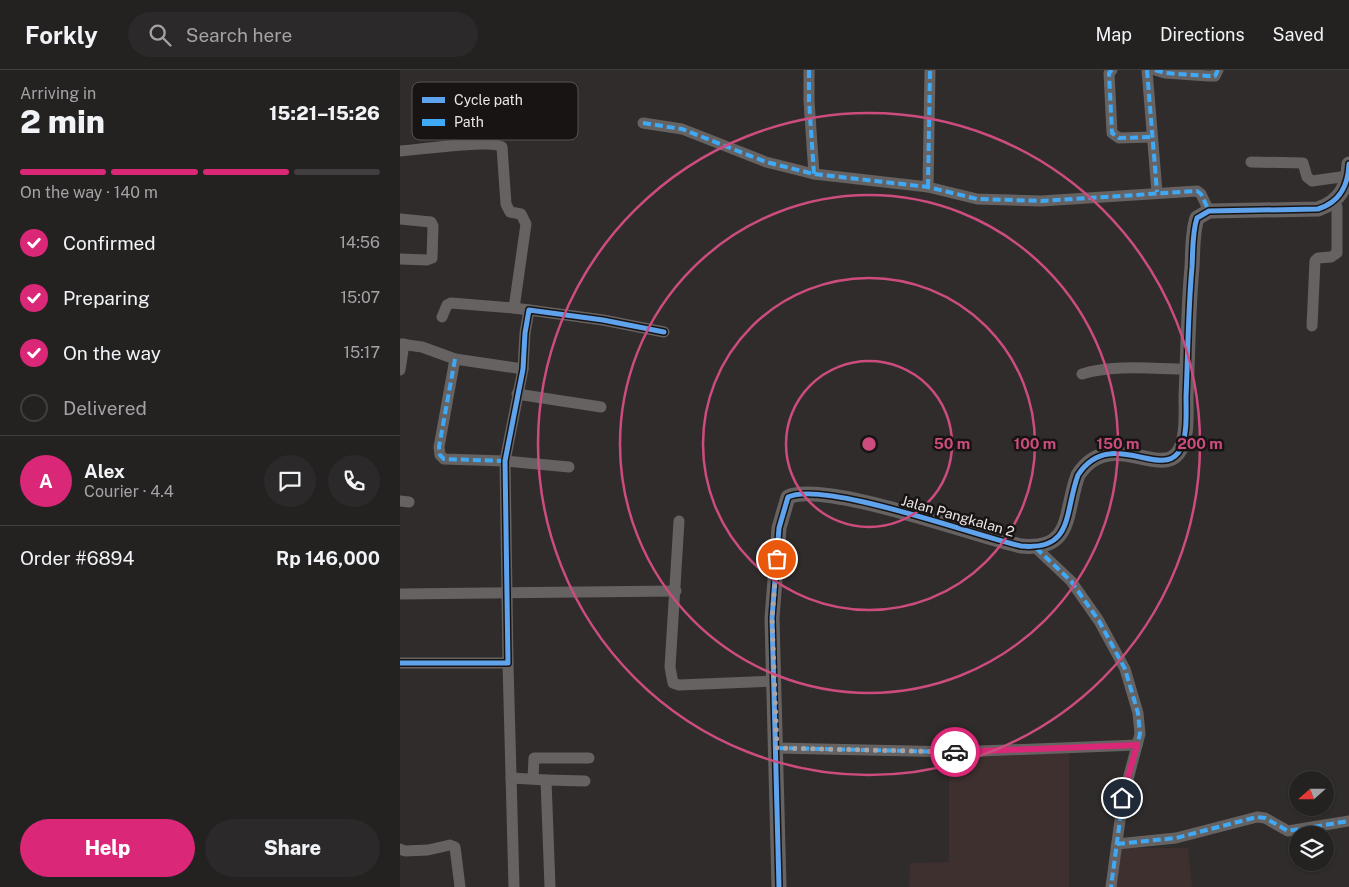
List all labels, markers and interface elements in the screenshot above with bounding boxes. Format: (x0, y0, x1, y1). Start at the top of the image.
search box (128, 12, 478, 57)
text: Forkly (25, 21, 98, 49)
icon: search (146, 21, 174, 49)
text: Search here (186, 24, 292, 46)
text: Map (1095, 24, 1132, 45)
text: Directions (1160, 24, 1245, 45)
text: Saved (1273, 24, 1324, 45)
legend (412, 82, 578, 140)
text: Arriving in (20, 84, 96, 103)
text: Cycle path (454, 92, 523, 108)
text: 15:21–15:26 (269, 102, 380, 124)
text: 2 min (20, 103, 105, 140)
text: Path (454, 114, 484, 130)
text: On the way · 140 m (20, 183, 158, 202)
icon: check (20, 229, 48, 257)
text: Confirmed (63, 232, 156, 254)
text: 14:56 (340, 233, 380, 252)
icon: check (20, 284, 48, 312)
text: Preparing (63, 287, 150, 309)
text: 15:07 (341, 288, 380, 307)
icon: check (20, 339, 48, 367)
text: On the way (63, 342, 161, 364)
text: 15:17 (344, 343, 380, 362)
text: Delivered (63, 397, 147, 419)
centre of rings (860, 435, 878, 453)
text: 50 m (934, 435, 970, 452)
text: 100 m (1014, 435, 1056, 452)
text: 150 m (1096, 435, 1140, 452)
text: 200 m (1177, 435, 1223, 452)
button: chat (264, 455, 316, 507)
button: phone (328, 455, 380, 507)
text: Alex (84, 460, 125, 482)
text: A (39, 470, 53, 492)
text: Courier · 4.4 (84, 482, 174, 501)
street label: Jalan Pangkalan 2 (900, 492, 1016, 540)
pin (756, 538, 798, 580)
icon: bag (763, 545, 791, 573)
text: Order #6894 (20, 547, 134, 569)
text: Rp 146,000 (276, 547, 380, 569)
courier (930, 727, 980, 777)
icon: car (941, 738, 969, 766)
north arrow (1289, 771, 1334, 816)
map controls (1289, 771, 1334, 871)
pin (1101, 777, 1143, 819)
icon: home (1108, 784, 1136, 812)
button: Help (20, 819, 195, 877)
button: Share (205, 819, 380, 877)
button: layers (1289, 826, 1334, 871)

